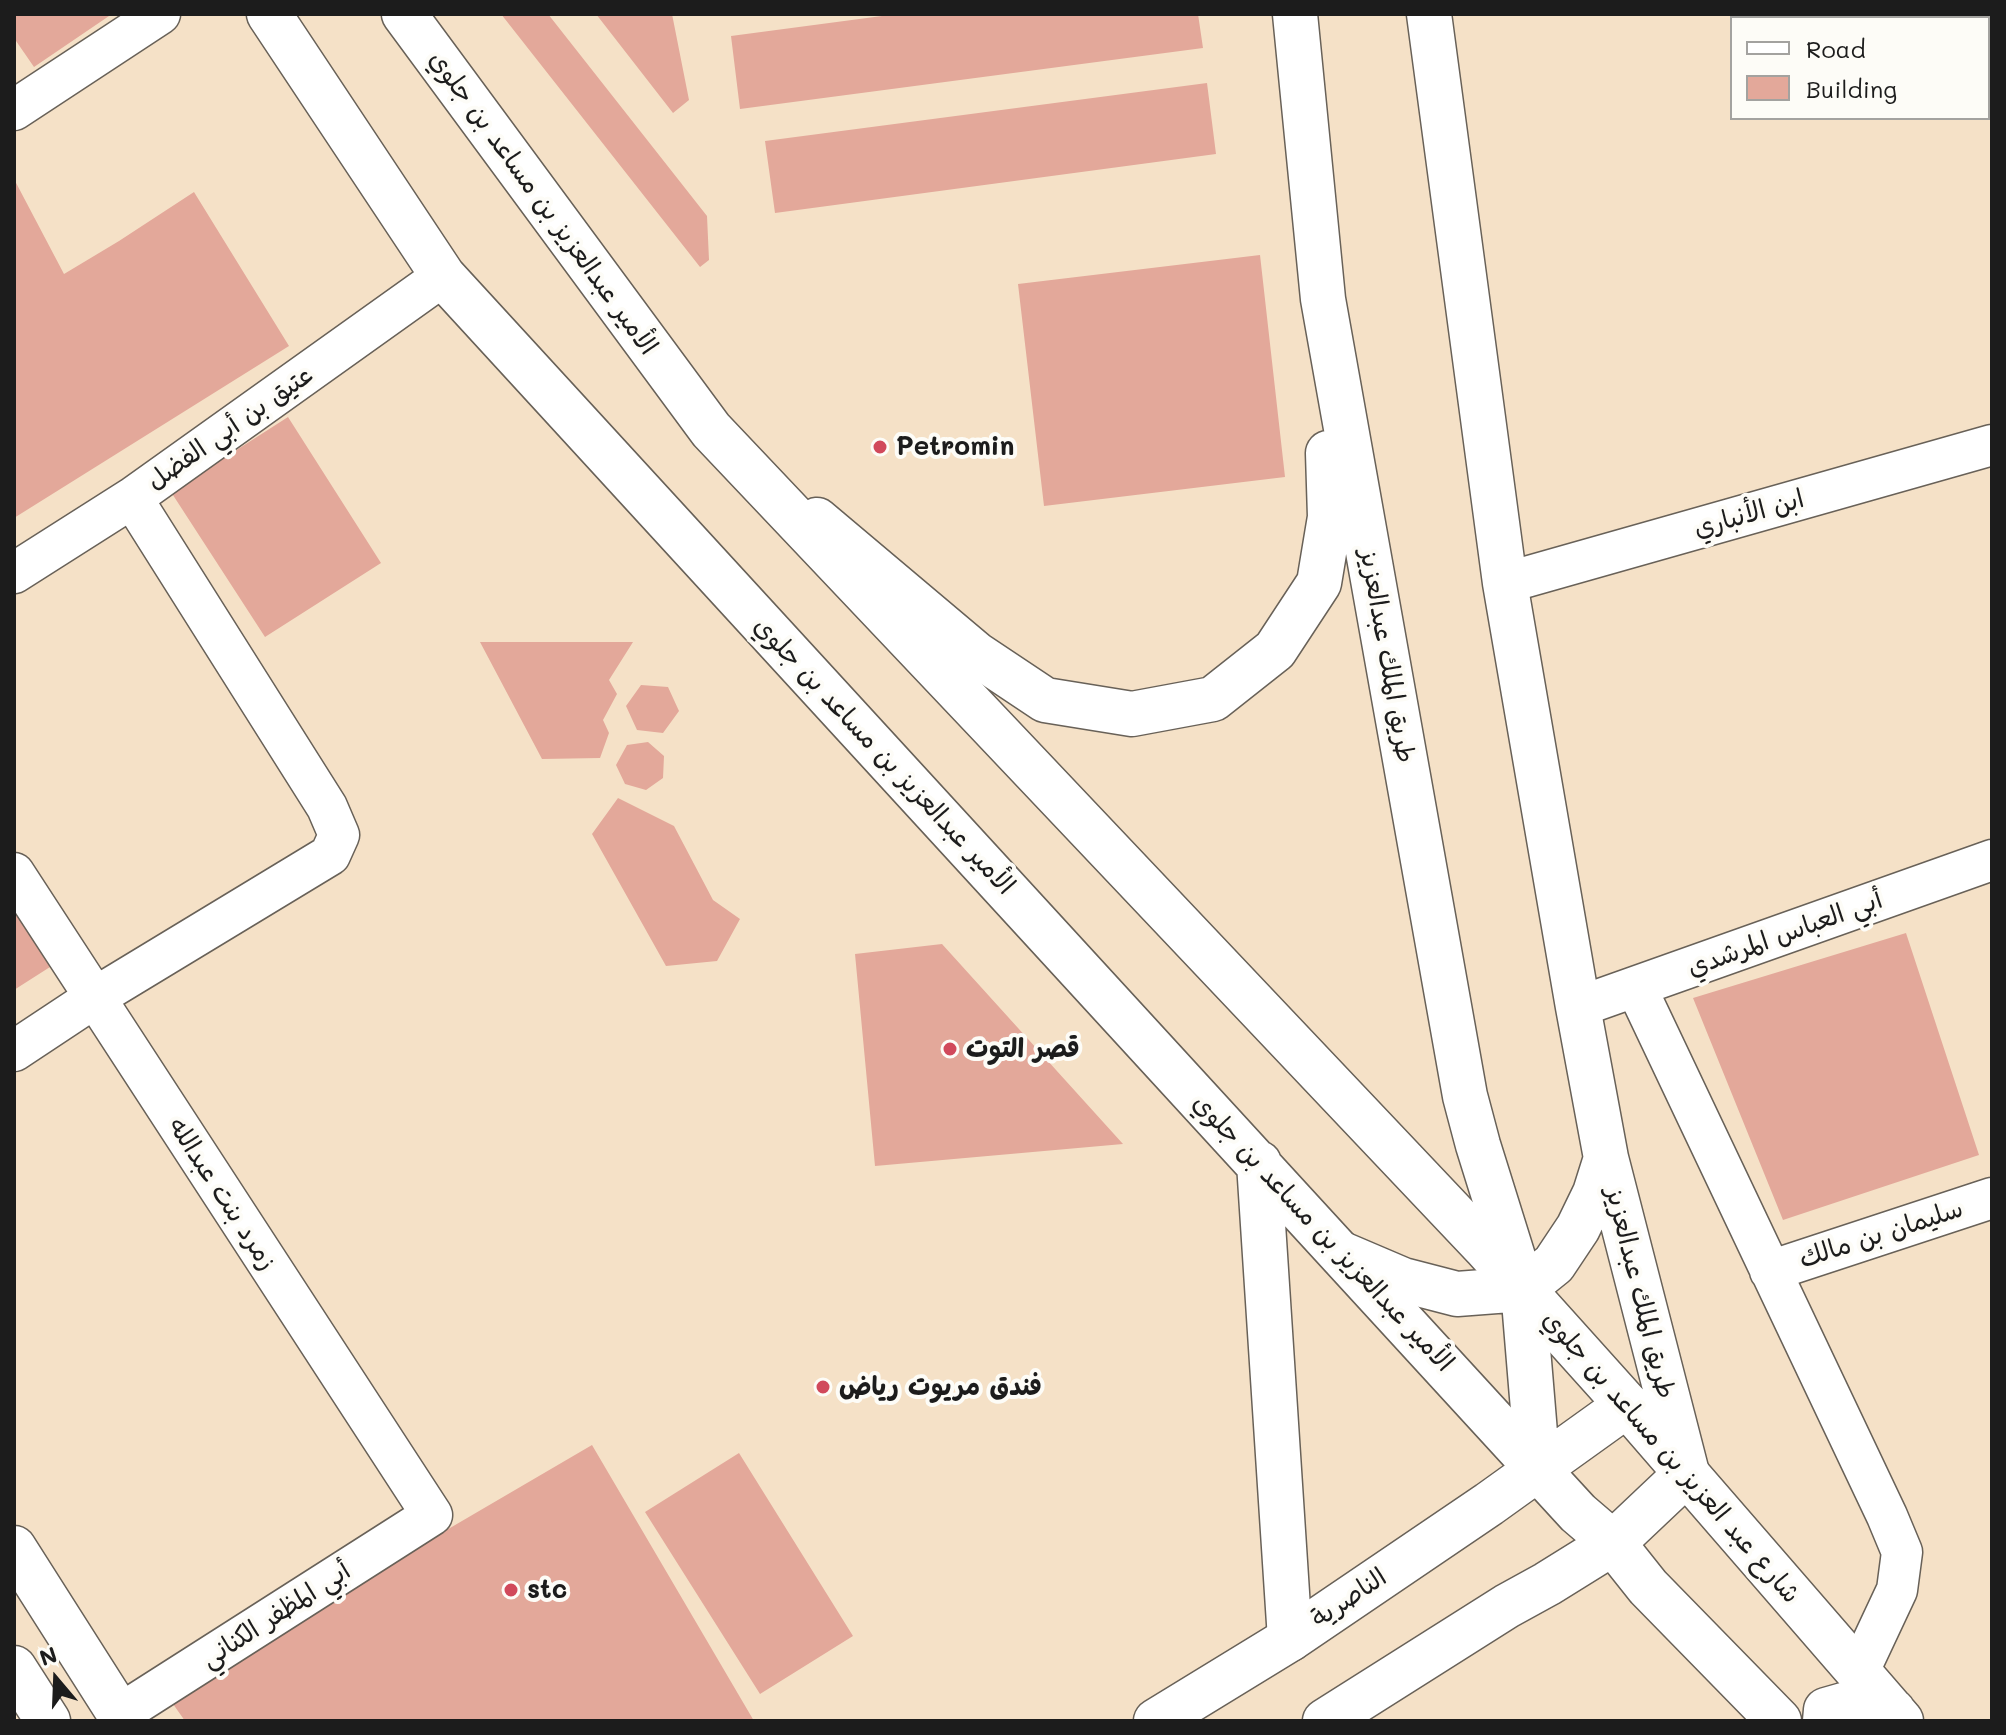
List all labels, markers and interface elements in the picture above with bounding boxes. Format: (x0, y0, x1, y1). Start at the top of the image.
legend (1730, 16, 1990, 120)
text: Road (1806, 33, 1866, 64)
street label: الأمير عبدالعزيز بن مساعد بن جلوي (422, 45, 664, 361)
text: Building (1806, 73, 1897, 104)
street label: عتيق بن أبي الفضل (141, 359, 319, 497)
place label: Petromin (896, 431, 1014, 463)
marker: Petromin (871, 438, 889, 456)
street label: ابن الأنباري (1690, 483, 1808, 545)
street label: طريق الملك عبدالعزيز (1353, 547, 1421, 765)
street label: الأمير عبدالعزيز بن مساعد بن جلوي (747, 611, 1021, 901)
street label: أبي العباس المرشدي (1683, 884, 1887, 984)
place label: قصر التوت (966, 1033, 1079, 1065)
marker: قصر التوت (941, 1040, 959, 1058)
street label: الأمير عبدالعزيز بن مساعد بن جلوي (1186, 1088, 1460, 1378)
street label: زمرد بنت عبدالله (161, 1112, 283, 1276)
street label: طريق الملك عبدالعزيز (1599, 1184, 1681, 1402)
street label: سليمان بن مالك (1795, 1193, 1967, 1275)
street label: شارع عبد العزيز بن مساعد بن جلوي (1535, 1304, 1807, 1610)
place label: فندق مريوت رياض (839, 1371, 1042, 1403)
marker: فندق مريوت رياض (814, 1378, 832, 1396)
street label: أبي المظفر الكناني (196, 1555, 356, 1675)
street label: الناصرية (1305, 1562, 1393, 1634)
place label: stc (527, 1574, 567, 1606)
marker: stc (502, 1581, 520, 1599)
north arrow (16, 1639, 96, 1719)
text: N (35, 1639, 61, 1672)

